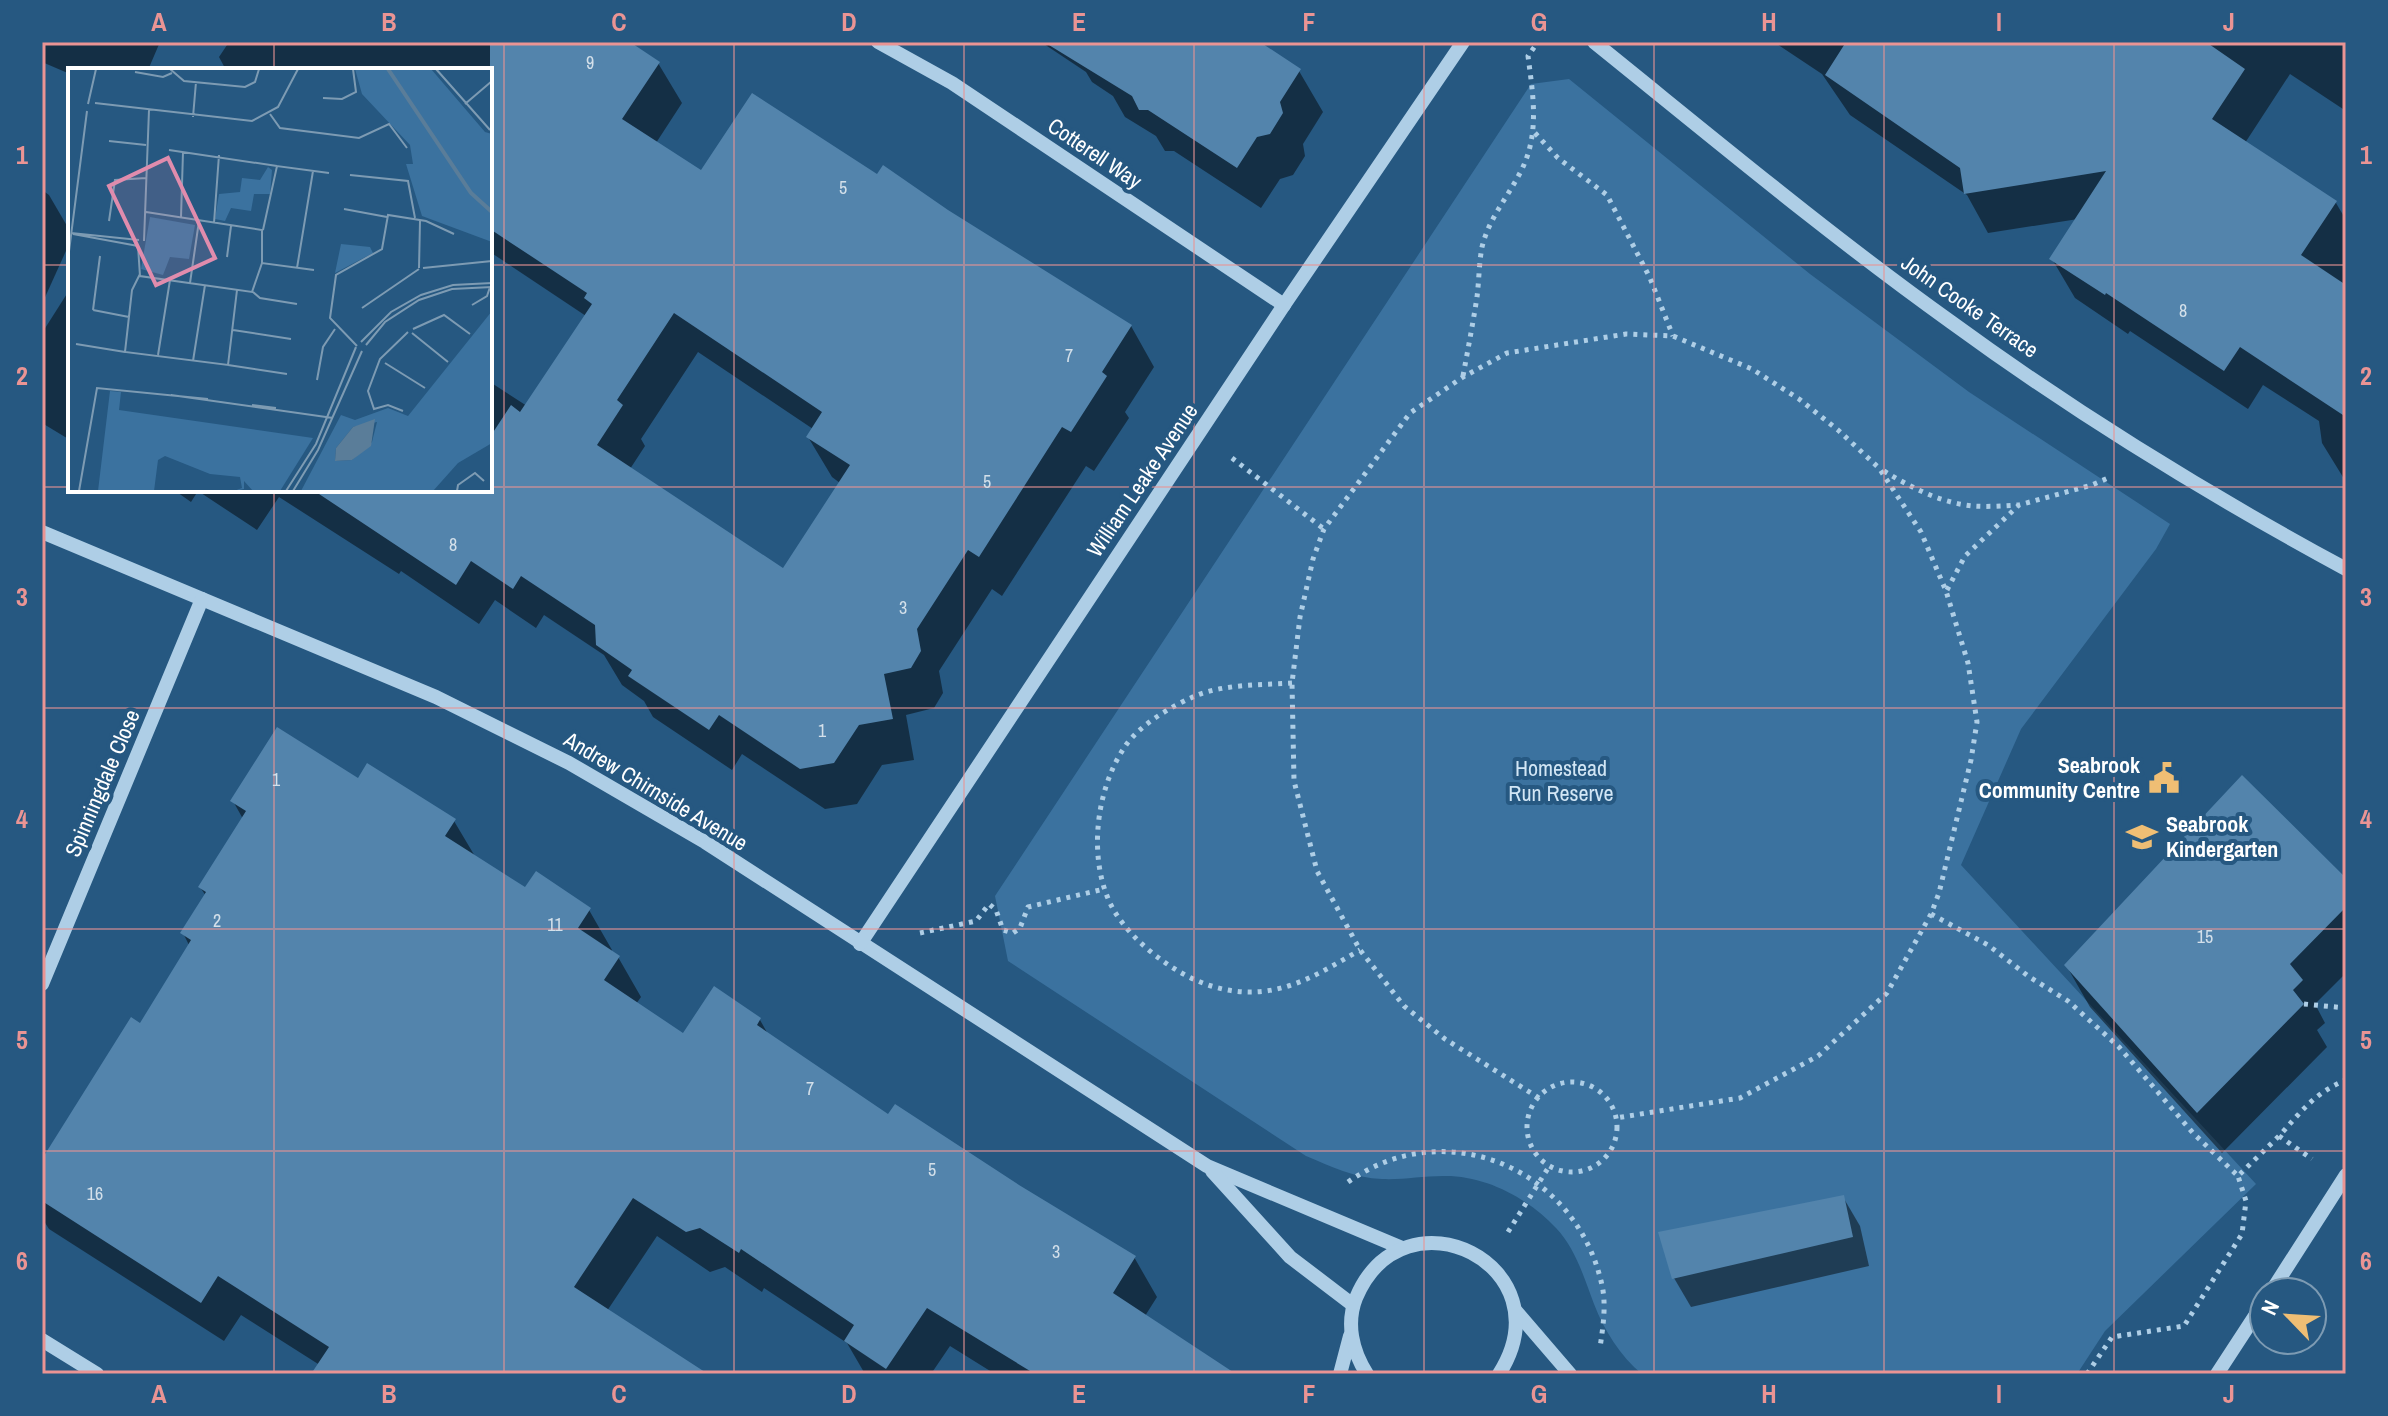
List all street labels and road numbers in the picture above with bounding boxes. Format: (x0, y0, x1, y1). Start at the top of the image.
street label: Cotterell Way (1042, 110, 1148, 196)
street label: John Cooke Terrace (1895, 247, 2045, 365)
street label: William Leake Avenue (1079, 397, 1205, 563)
street label: Spinningdale Close (57, 705, 147, 861)
street label: Andrew Chirnside Avenue (558, 724, 753, 858)

